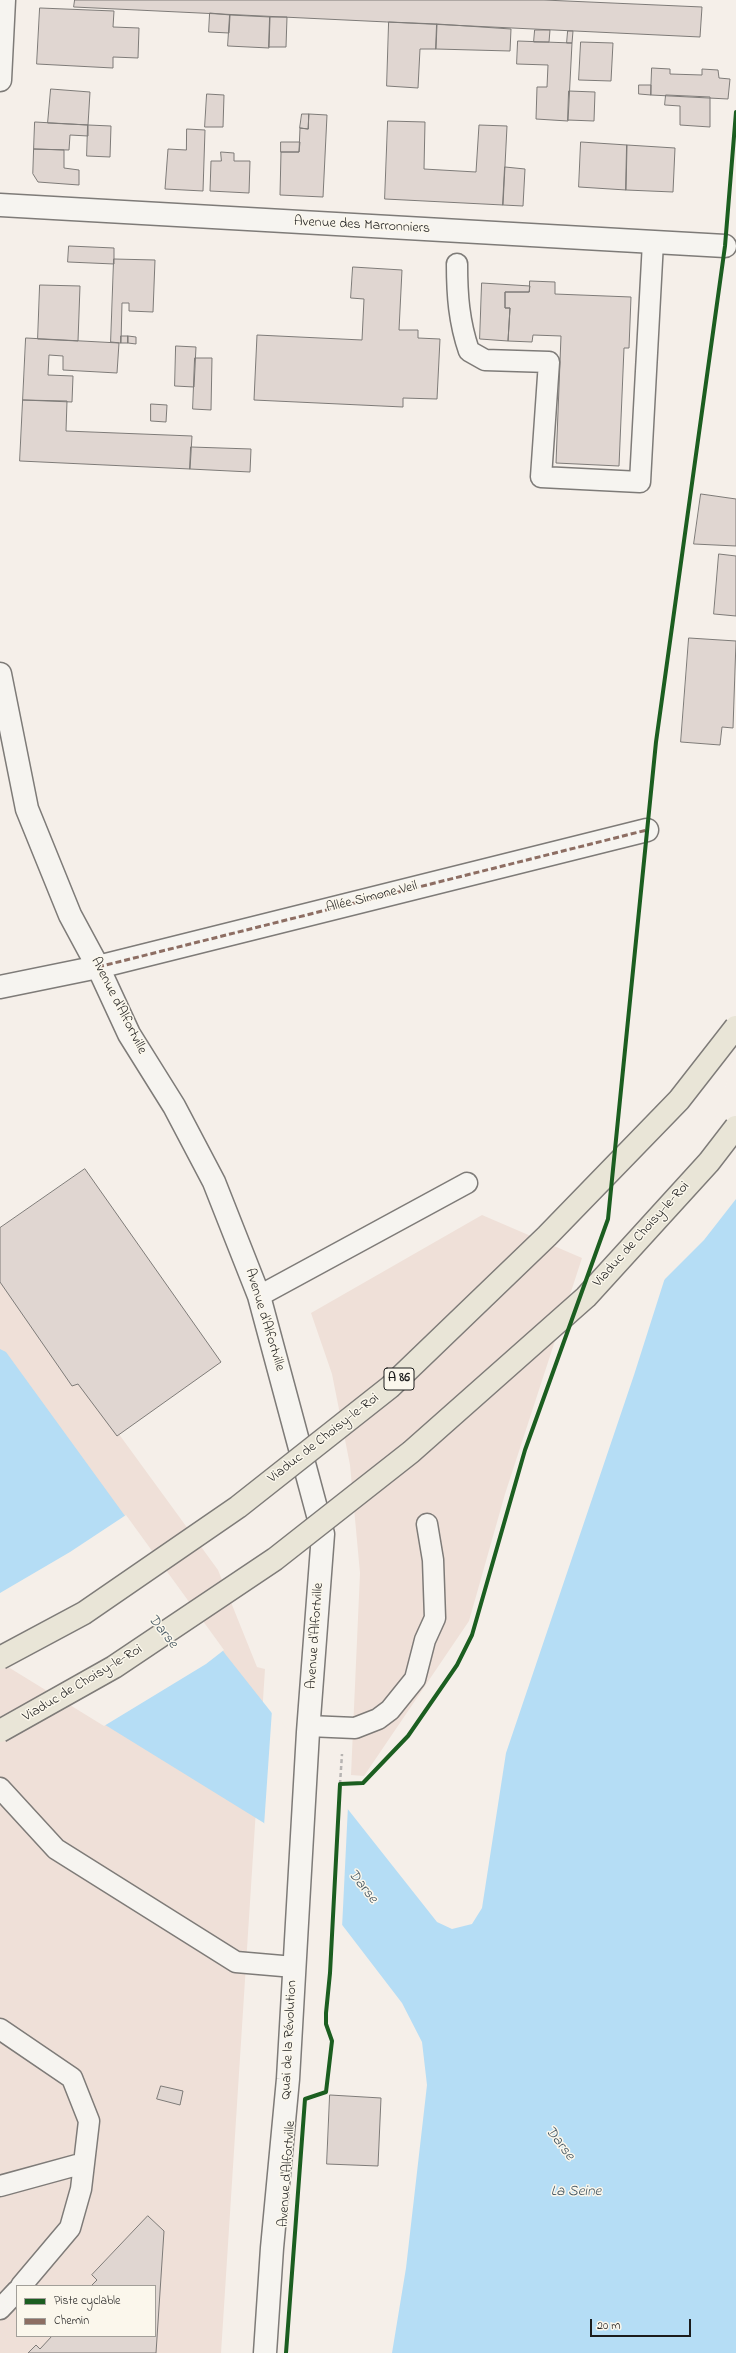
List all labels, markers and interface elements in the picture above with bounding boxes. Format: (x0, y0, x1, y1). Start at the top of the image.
street label: Avenue des Marronniers (294, 214, 430, 238)
street label: Allée Simone Veil (325, 879, 419, 917)
street label: Avenue d'Alfortville (86, 955, 150, 1057)
street label: Viaduc de Choisy-le-Roi (590, 1179, 694, 1291)
street label: Avenue d'Alfortville (240, 1267, 288, 1373)
road number: A 86 (384, 1368, 414, 1390)
street label: Viaduc de Choisy-le-Roi (265, 1390, 383, 1488)
street label: Avenue d'Alfortville (304, 1582, 328, 1690)
water label: Darse (143, 1611, 181, 1653)
street label: Viaduc de Choisy-le-Roi (20, 1642, 146, 1726)
water label: Darse (343, 1866, 381, 1908)
street label: Quai de la Révolution (278, 1980, 302, 2100)
street label: Avenue d'Alfortville (276, 2120, 300, 2228)
water label: Darse (540, 2123, 578, 2165)
water label: La Seine (551, 2184, 601, 2202)
legend (16, 2285, 156, 2337)
text: Piste cyclable (54, 2292, 120, 2310)
scale bar (592, 2311, 693, 2337)
text: Chemin (54, 2312, 89, 2330)
text: 20 m (597, 2317, 620, 2335)

